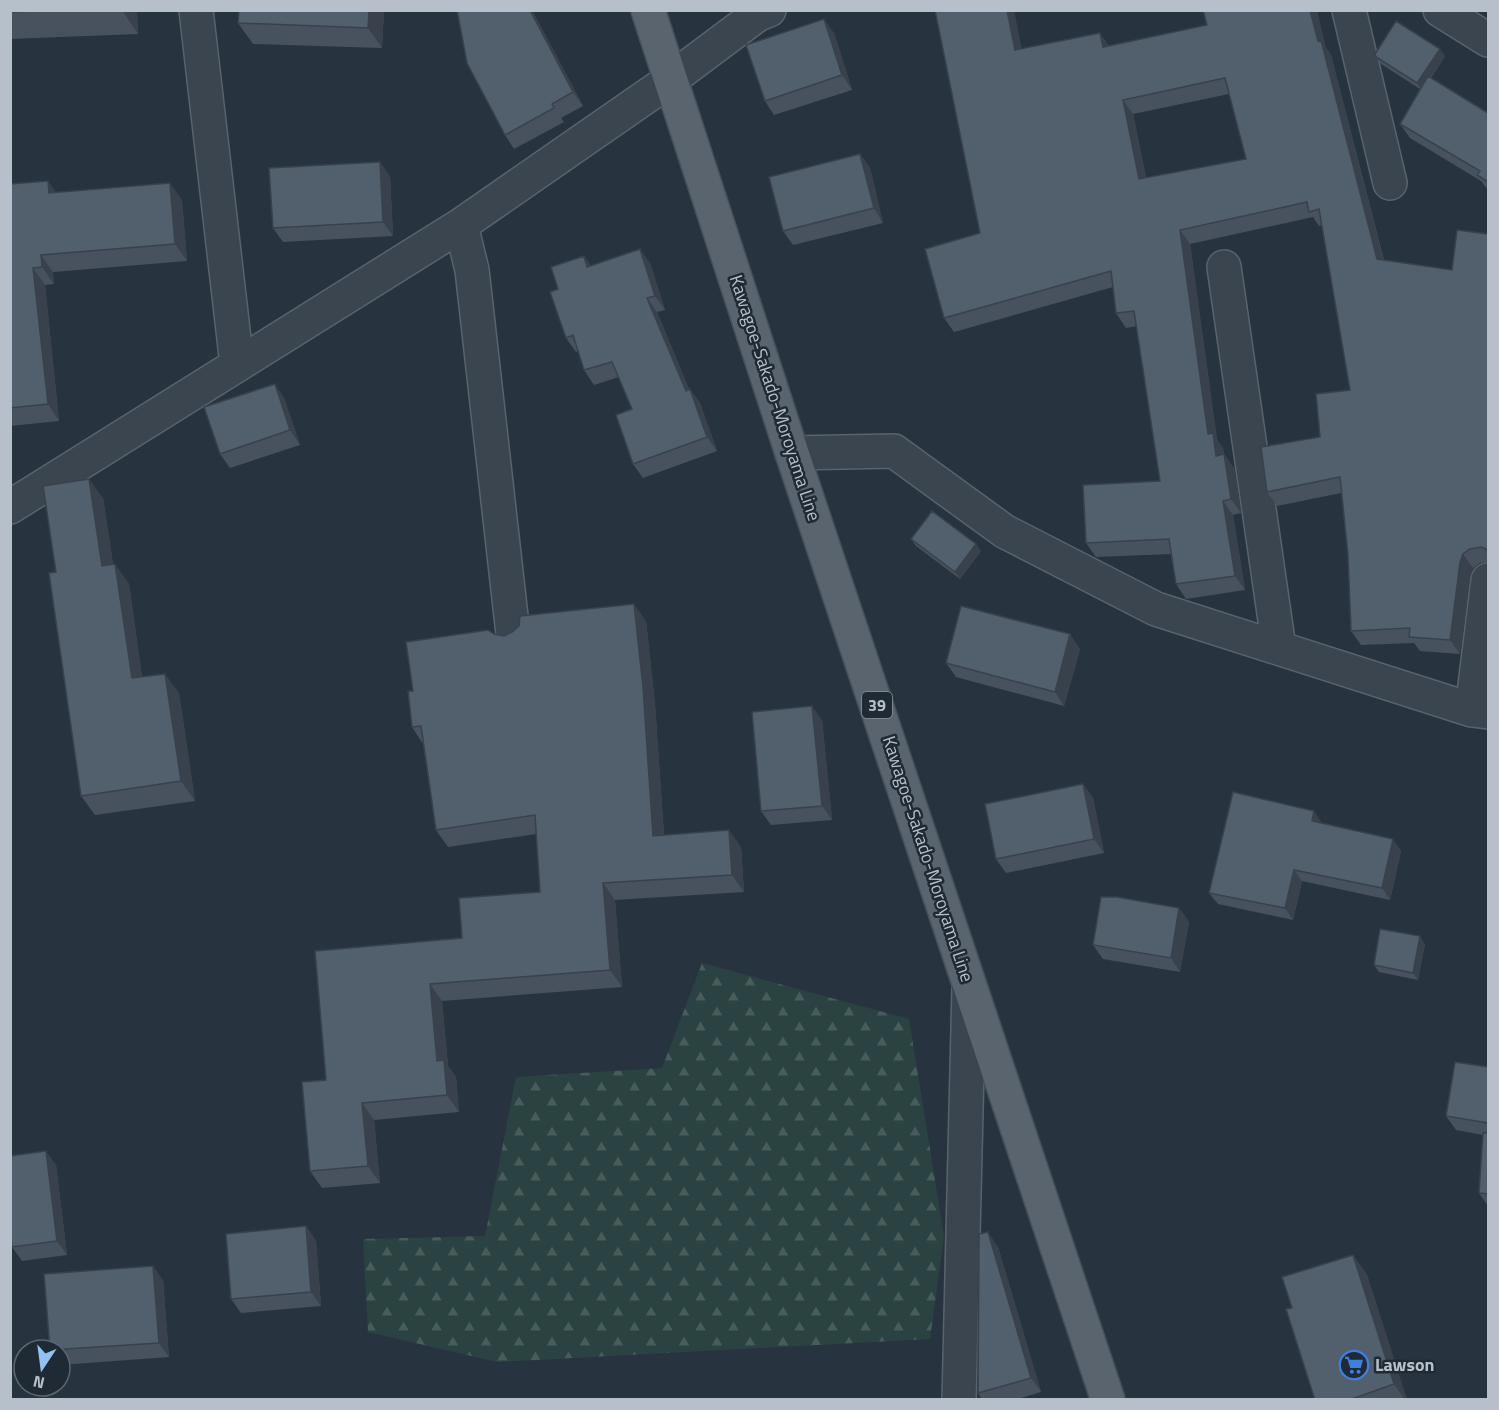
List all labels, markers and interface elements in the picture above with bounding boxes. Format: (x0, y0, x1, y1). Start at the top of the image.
street label: Kawagoe-Sakado-Moroyama Line (723, 271, 828, 524)
road number: 39 (862, 692, 892, 718)
street label: Kawagoe-Sakado-Moroyama Line (876, 732, 981, 985)
north arrow (12, 1338, 72, 1398)
supermarket icon: Lawson (1338, 1349, 1370, 1381)
place label: Lawson (1375, 1351, 1435, 1378)
text: N (31, 1370, 47, 1396)

